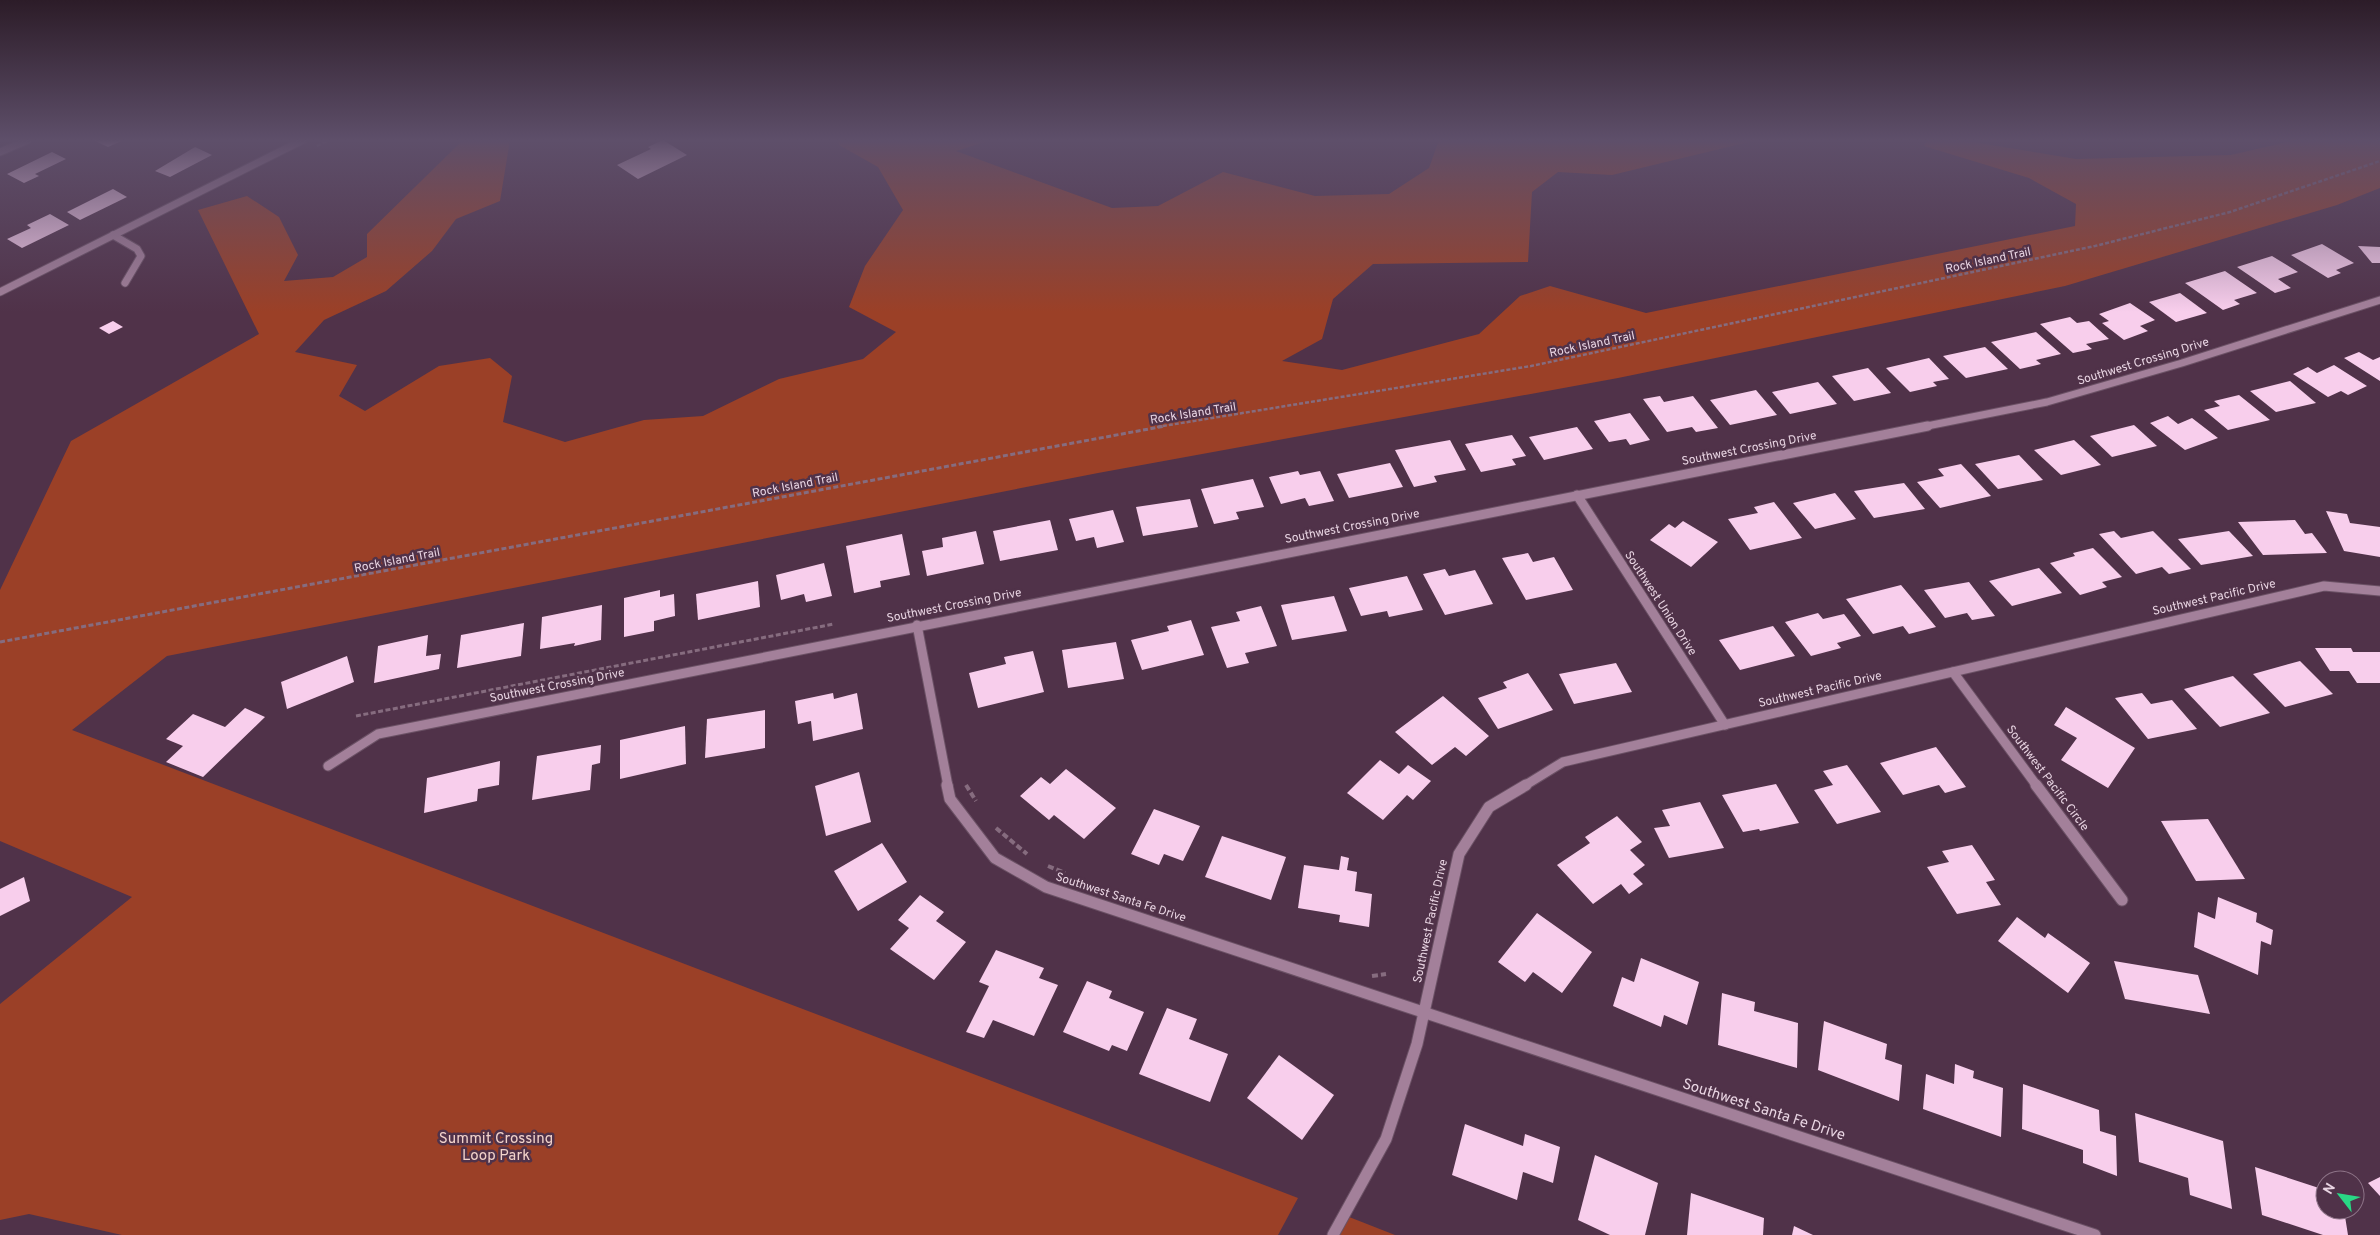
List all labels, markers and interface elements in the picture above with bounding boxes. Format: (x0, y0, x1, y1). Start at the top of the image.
street label: Rock Island Trail (1944, 244, 2032, 278)
street label: Rock Island Trail (1548, 328, 1636, 362)
street label: Southwest Crossing Drive (2075, 334, 2211, 390)
street label: Rock Island Trail (1149, 399, 1237, 429)
street label: Southwest Crossing Drive (1680, 428, 1818, 470)
street label: Rock Island Trail (751, 470, 839, 502)
street label: Southwest Crossing Drive (1283, 506, 1421, 548)
street label: Rock Island Trail (353, 545, 441, 577)
street label: Southwest Union Drive (1620, 548, 1700, 659)
street label: Southwest Pacific Drive (2151, 576, 2277, 620)
street label: Southwest Crossing Drive (885, 585, 1023, 627)
street label: Southwest Crossing Drive (488, 665, 626, 707)
street label: Southwest Pacific Drive (1757, 668, 1883, 712)
street label: Southwest Pacific Circle (2002, 722, 2092, 835)
street label: Southwest Pacific Drive (1410, 858, 1452, 985)
street label: Southwest Santa Fe Drive (1053, 869, 1188, 927)
street label: Southwest Santa Fe Drive (1680, 1075, 1847, 1146)
park label: Summit Crossing Loop Park (439, 1130, 553, 1166)
north arrow (2315, 1170, 2365, 1220)
text: N (2320, 1180, 2340, 1198)

